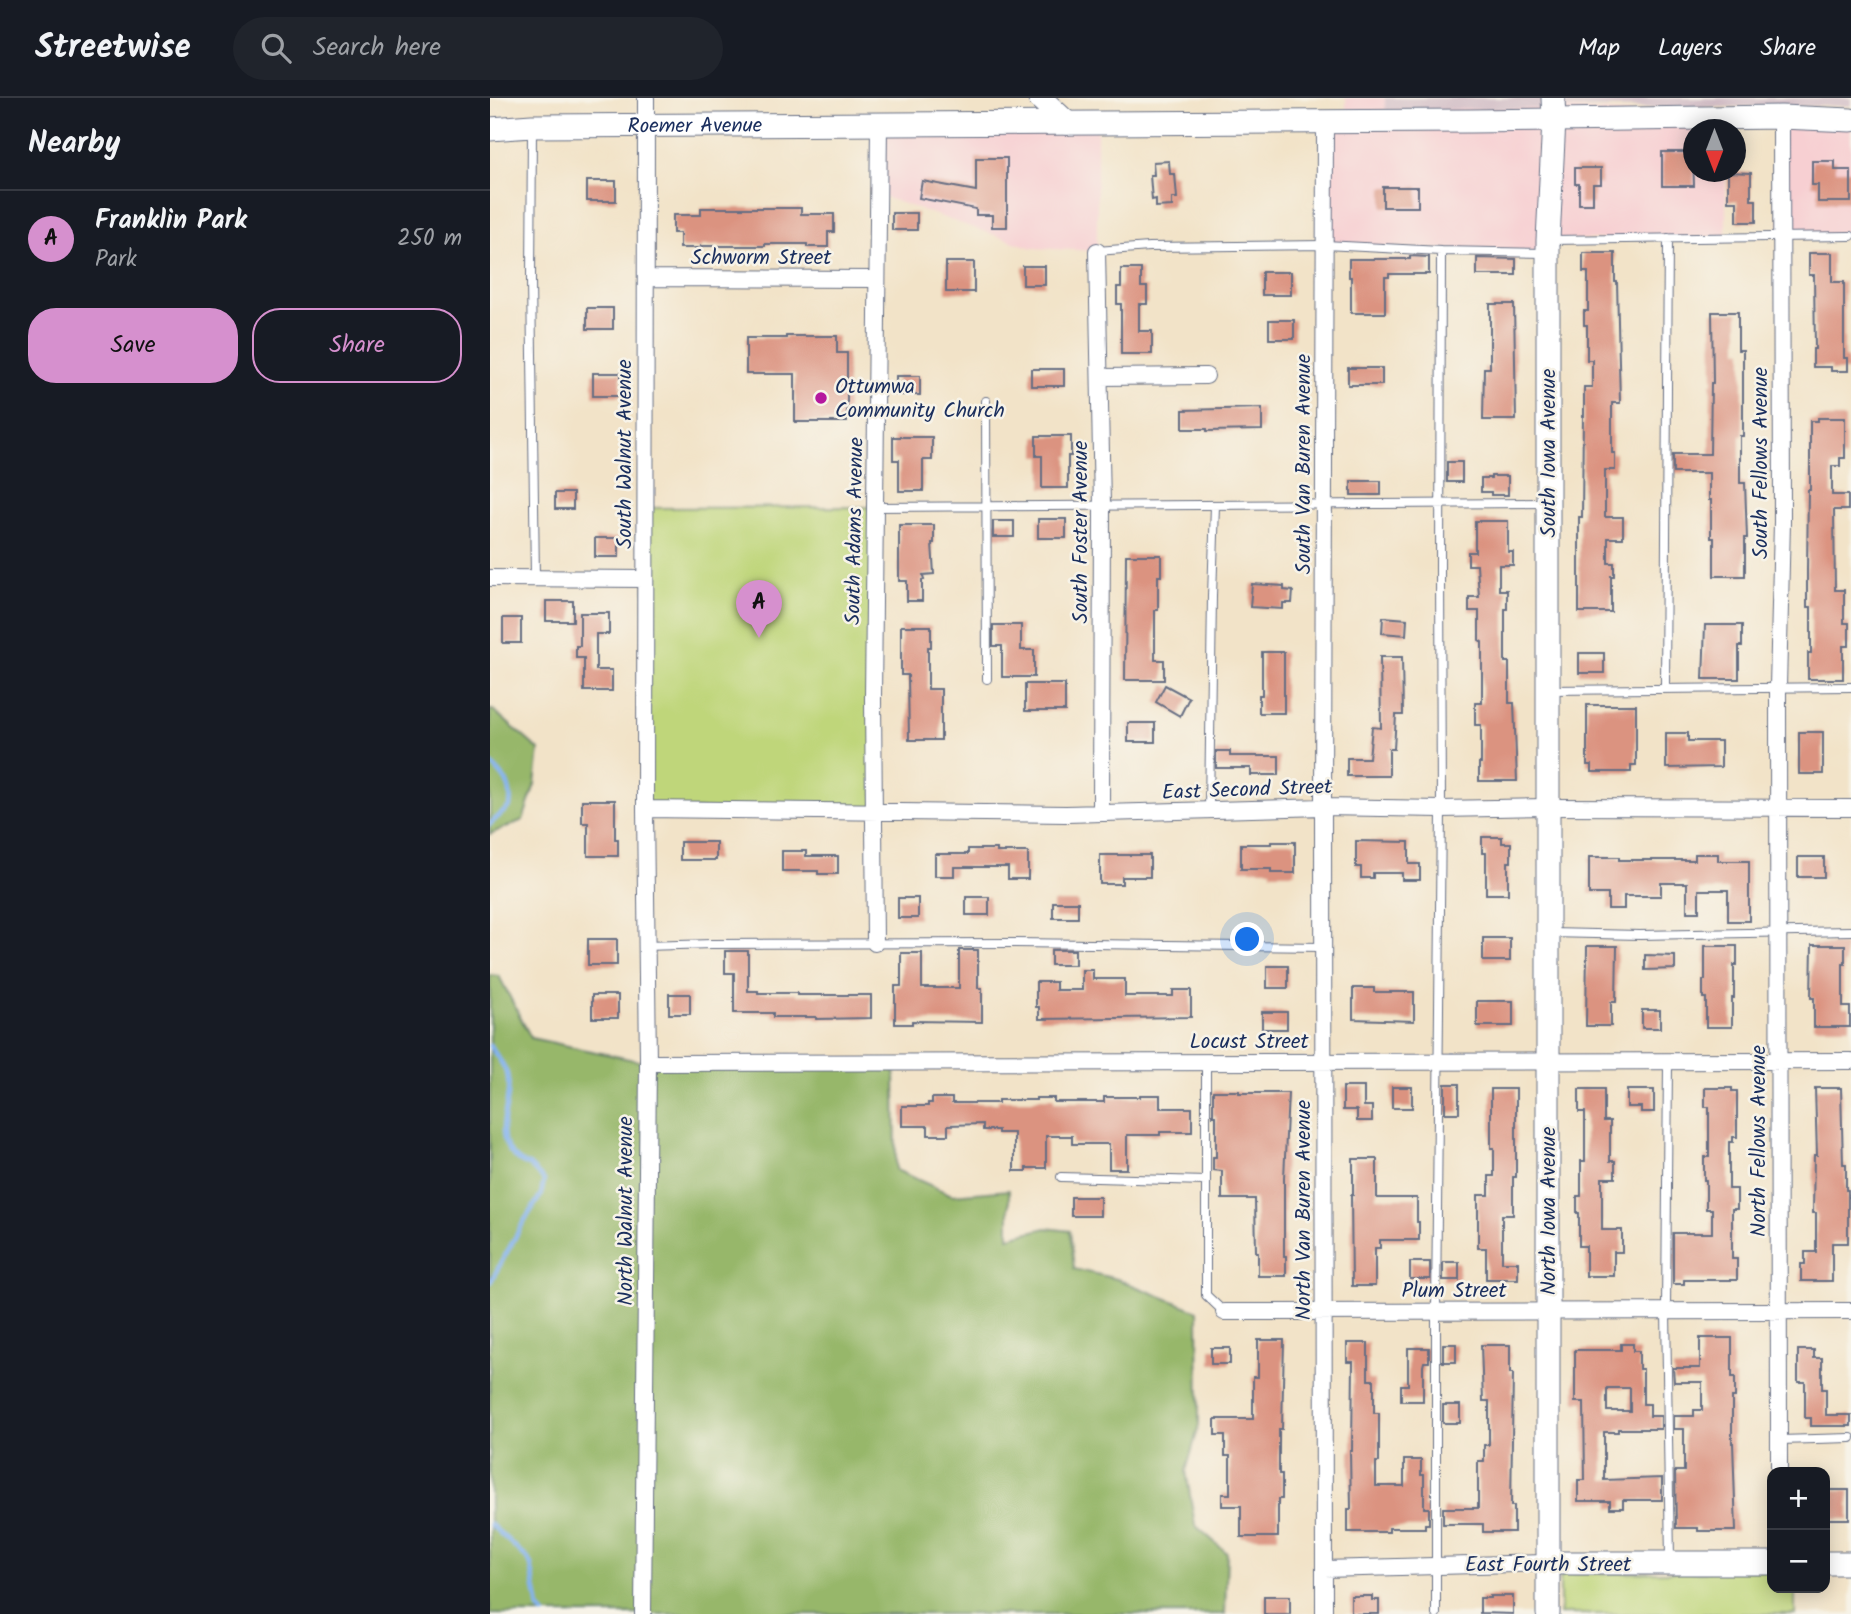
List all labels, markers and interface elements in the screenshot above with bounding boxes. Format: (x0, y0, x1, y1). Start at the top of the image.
search box (233, 17, 723, 80)
text: Streetwise (35, 22, 191, 75)
text: Search here (313, 27, 441, 69)
icon: search (257, 29, 295, 67)
text: Map (1578, 29, 1620, 68)
text: Layers (1658, 29, 1722, 68)
text: Share (1760, 29, 1816, 68)
street label: Roemer Avenue (627, 110, 763, 143)
north arrow (1683, 119, 1746, 182)
text: Nearby (28, 120, 120, 168)
text: Franklin Park (95, 200, 247, 242)
text: A (44, 221, 58, 257)
text: 250 m (397, 221, 462, 257)
text: Park (95, 242, 137, 278)
street label: Schworm Street (691, 242, 832, 275)
button: Save (28, 308, 238, 383)
button: Share (252, 308, 462, 383)
street label: South Van Buren Avenue (1288, 353, 1321, 574)
street label: South Walnut Avenue (609, 359, 642, 549)
street label: South Fellows Avenue (1745, 366, 1778, 559)
street label: South Iowa Avenue (1533, 368, 1566, 537)
place label: Ottumwa Community Church (835, 371, 1005, 428)
marker: Ottumwa Community Church (813, 390, 829, 406)
street label: South Adams Avenue (837, 436, 874, 625)
street label: South Foster Avenue (1065, 440, 1098, 623)
pin: A (736, 580, 782, 638)
street label: East Second Street (1161, 771, 1334, 810)
your location (1230, 922, 1264, 956)
street label: Locust Street (1189, 1026, 1309, 1059)
street label: North Fellows Avenue (1743, 1044, 1776, 1237)
street label: North Van Buren Avenue (1288, 1099, 1321, 1320)
street label: North Walnut Avenue (610, 1116, 643, 1306)
street label: North Iowa Avenue (1533, 1126, 1566, 1295)
street label: Plum Street (1401, 1275, 1507, 1308)
map controls (1767, 1467, 1830, 1593)
button: + (1767, 1467, 1830, 1530)
button: − (1767, 1530, 1830, 1593)
street label: East Fourth Street (1465, 1549, 1632, 1582)

